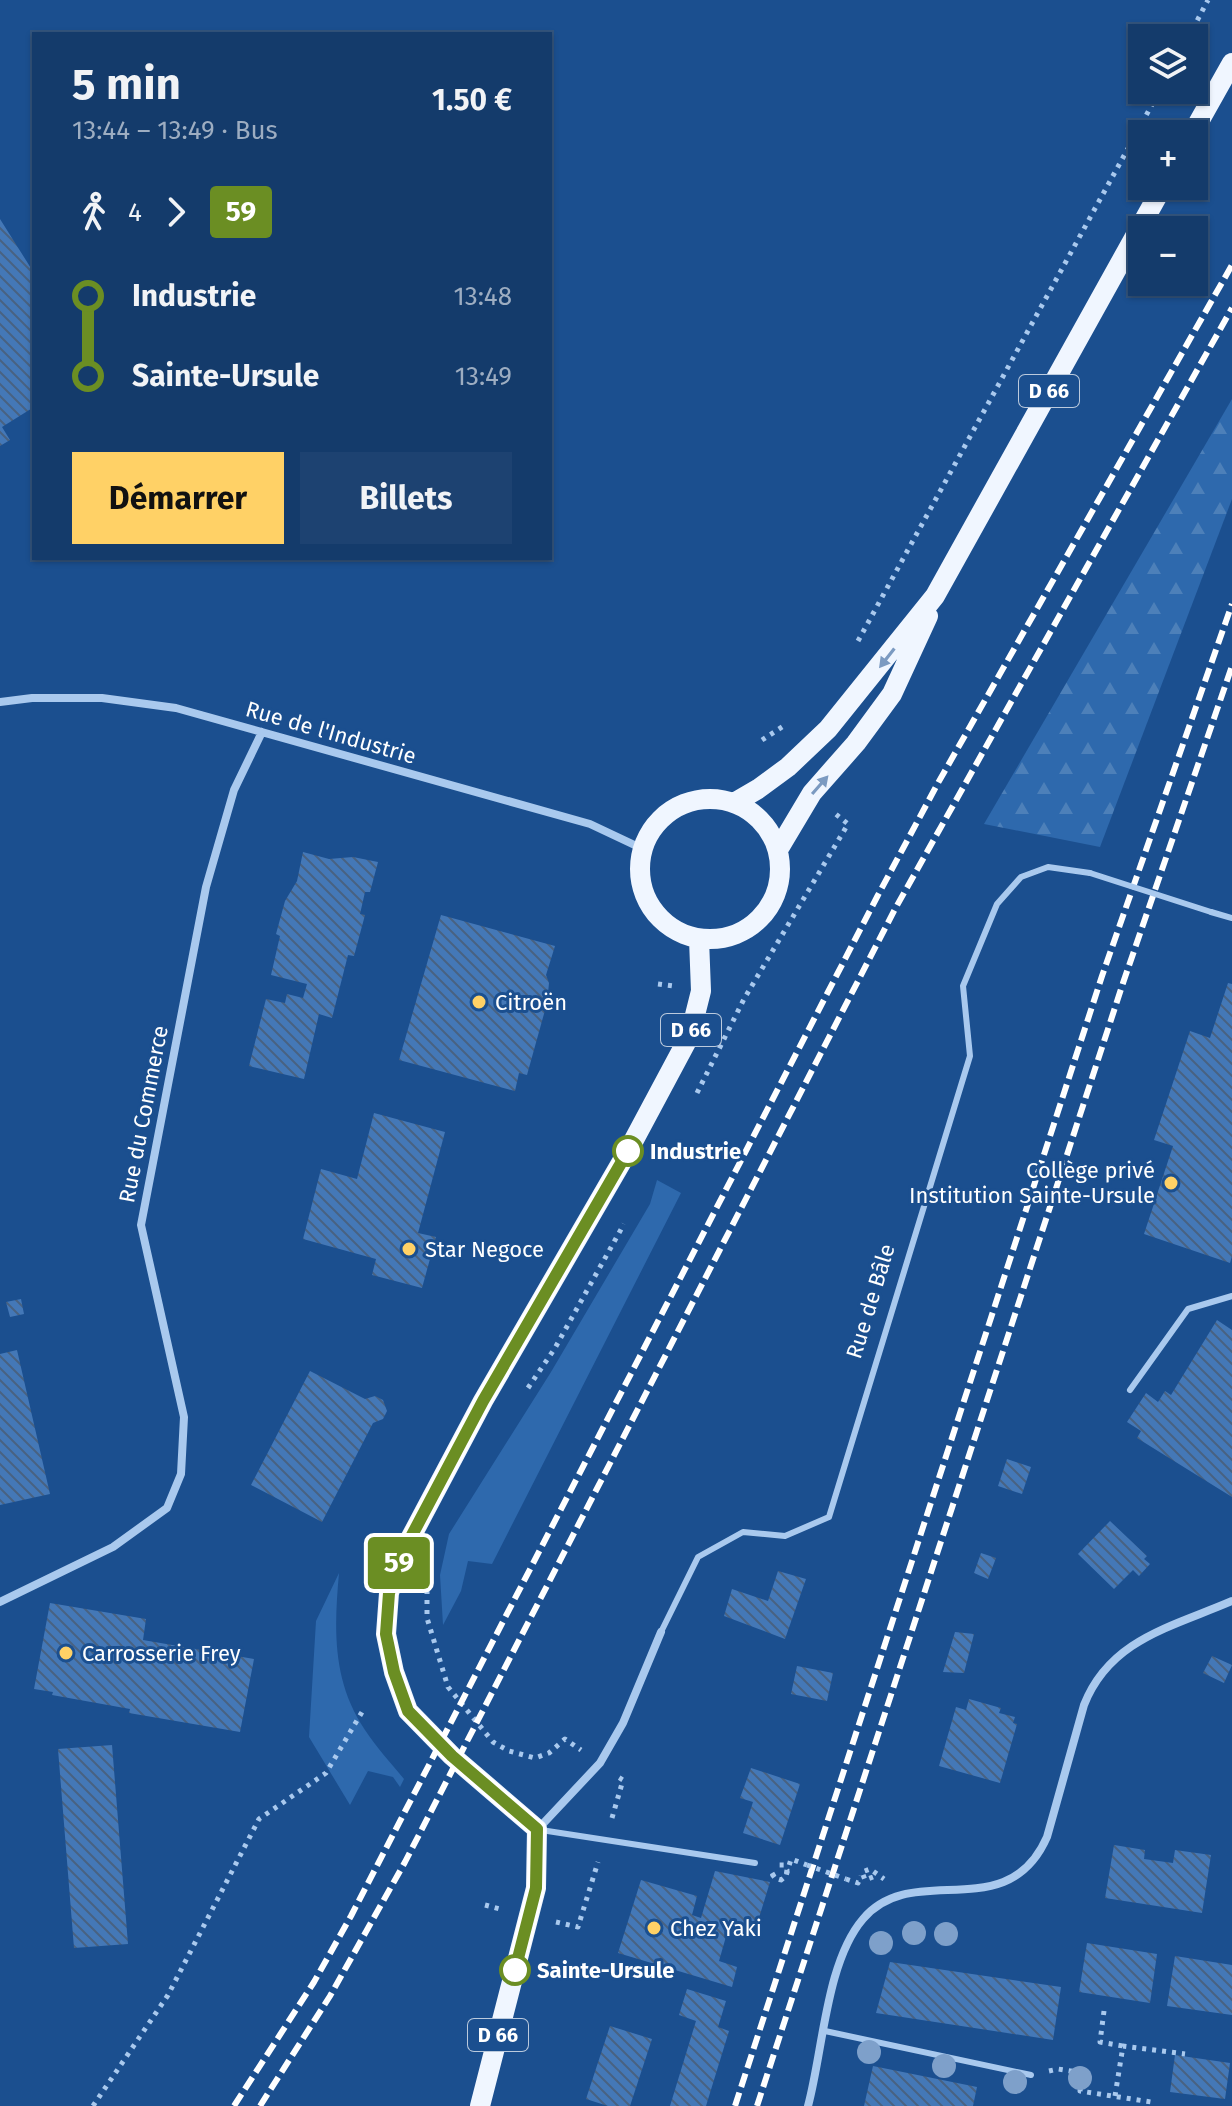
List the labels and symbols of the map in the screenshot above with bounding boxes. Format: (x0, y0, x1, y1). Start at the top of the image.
road number: D 66 (1019, 375, 1079, 407)
one-way arrow (880, 648, 896, 668)
street label: Rue de l'Industrie (243, 695, 419, 770)
one-way arrow (811, 775, 828, 795)
place label: Citroën (495, 989, 567, 1016)
marker: Citroën (470, 993, 488, 1011)
road number: D 66 (661, 1014, 721, 1046)
street label: Rue du Commerce (113, 1023, 174, 1205)
marker: Industrie (613, 1136, 643, 1166)
place label: Industrie (650, 1138, 741, 1165)
place label: Collège privé Institution Sainte-Ursule (909, 1157, 1155, 1209)
marker: Collège privé Institution Sainte-Ursule (1162, 1174, 1180, 1192)
place label: Star Negoce (425, 1236, 544, 1263)
marker: Star Negoce (400, 1240, 418, 1258)
street label: Rue de Bâle (840, 1241, 901, 1362)
line badge: 59 (363, 1537, 435, 1589)
place label: Carrosserie Frey (82, 1640, 241, 1667)
marker: Carrosserie Frey (57, 1644, 75, 1662)
place label: Chez Yaki (670, 1915, 762, 1942)
marker: Chez Yaki (645, 1919, 663, 1937)
marker: Sainte-Ursule (500, 1955, 530, 1985)
place label: Sainte-Ursule (537, 1957, 674, 1984)
road number: D 66 (468, 2019, 528, 2051)

